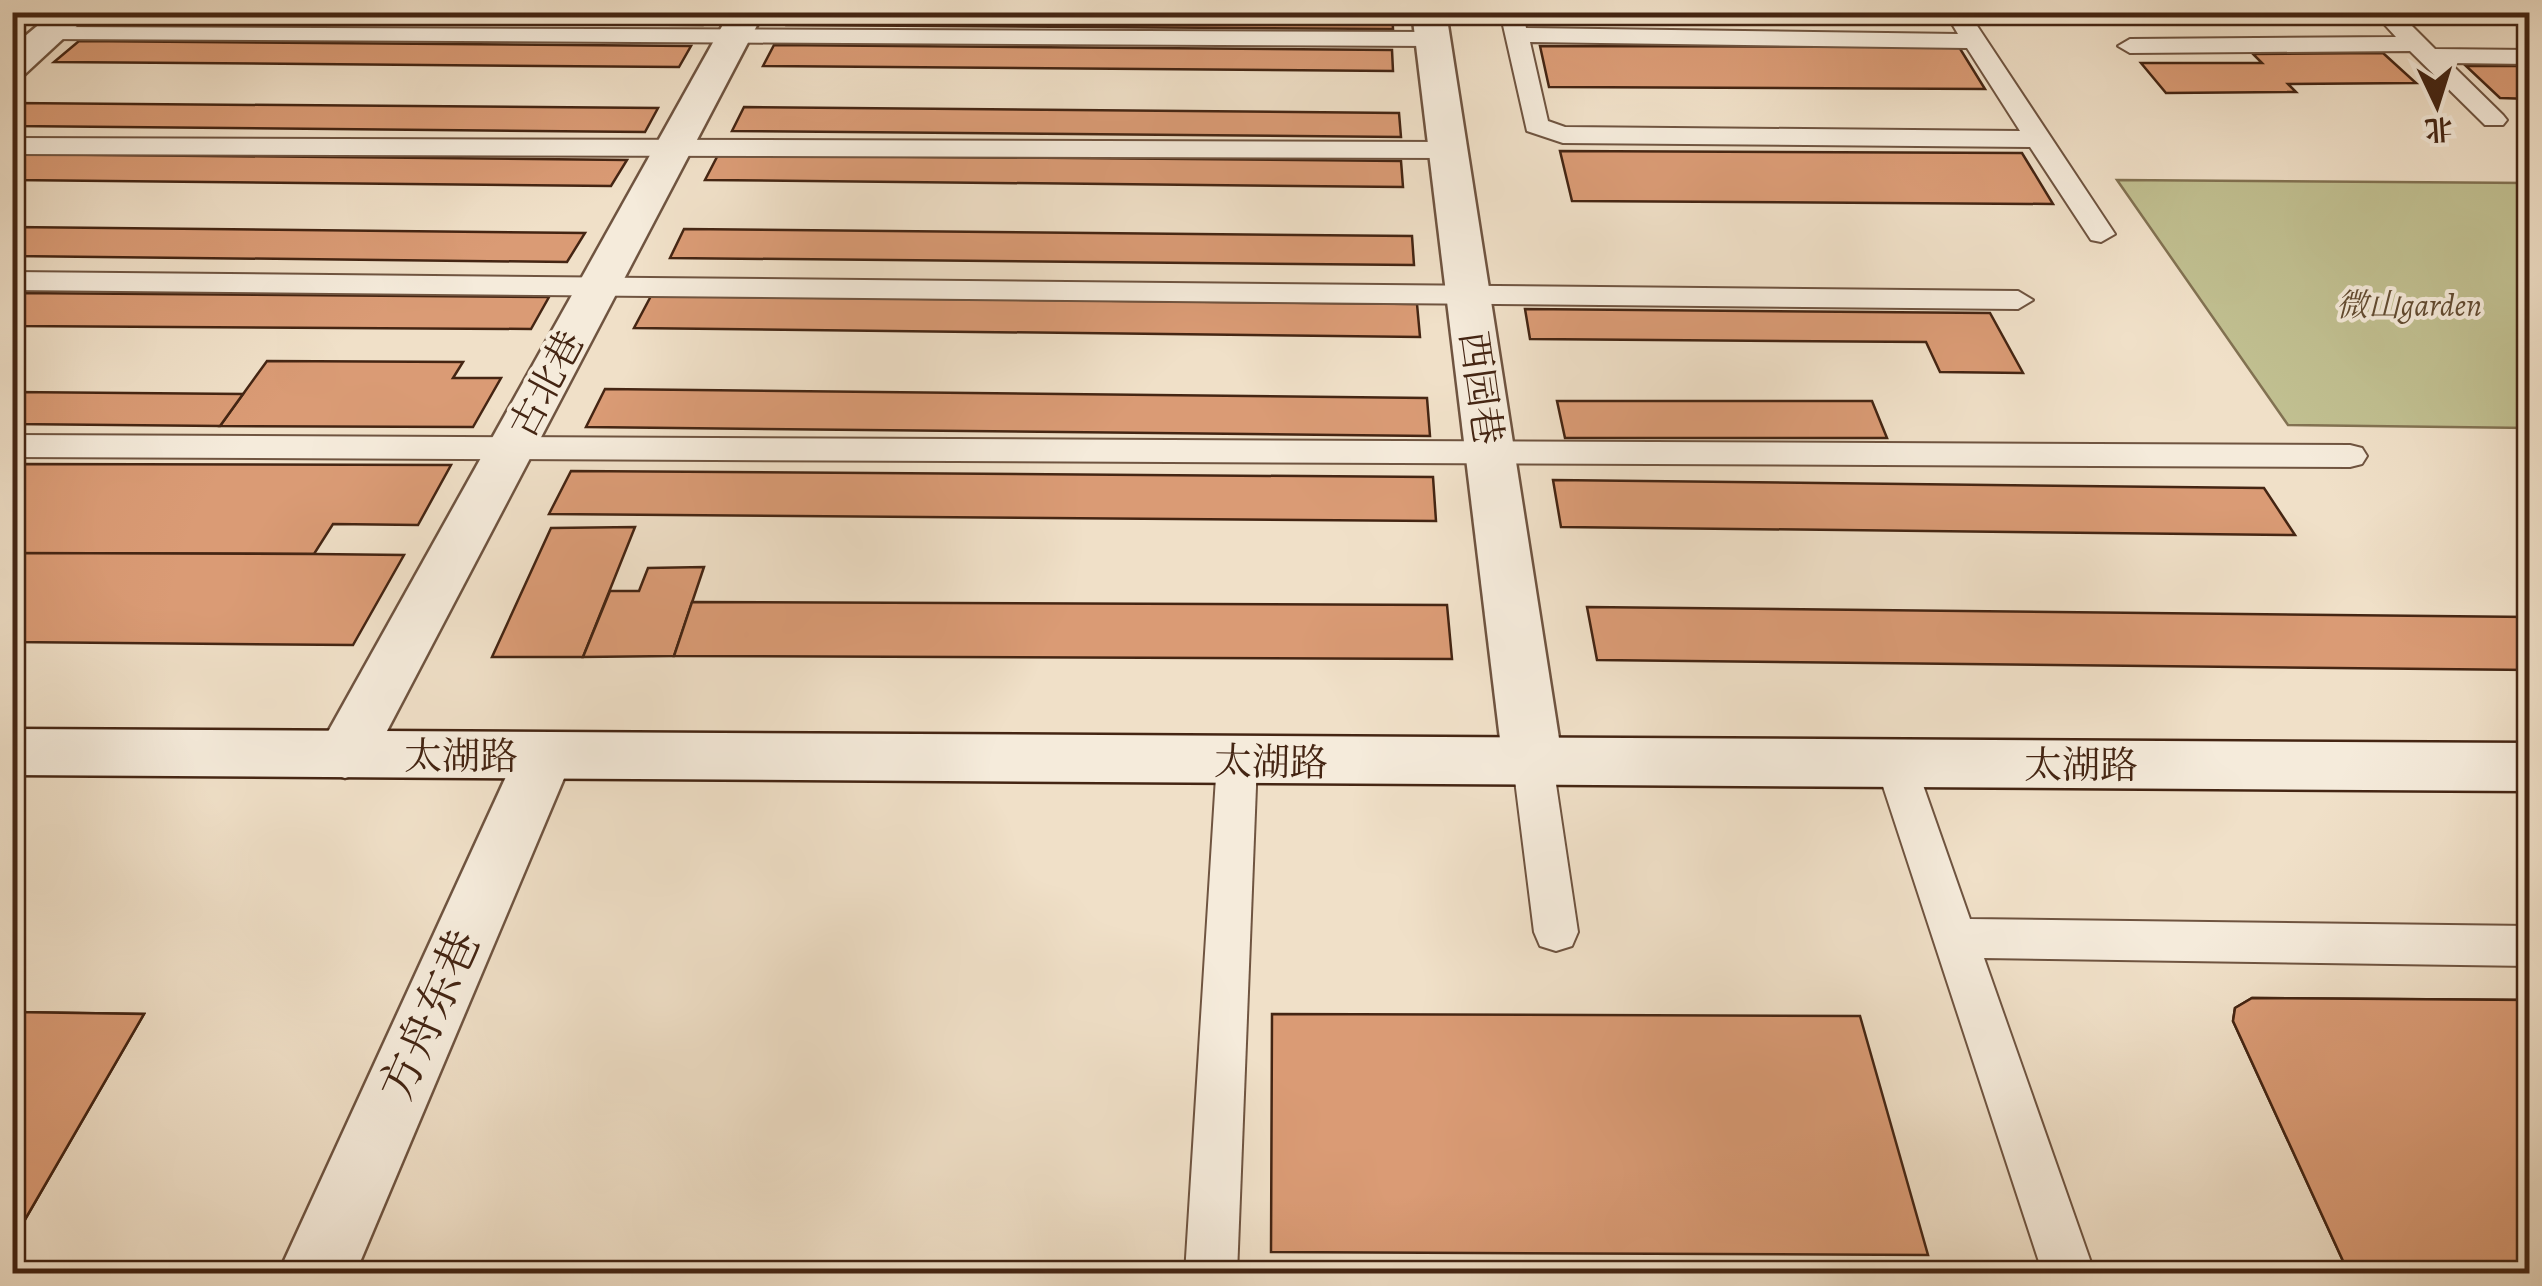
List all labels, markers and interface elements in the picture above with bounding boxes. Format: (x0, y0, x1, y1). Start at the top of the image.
north arrow (2387, 55, 2487, 155)
text: 北 (2423, 109, 2454, 149)
park label: 微山garden (2336, 283, 2482, 327)
street label: 古北巷 (496, 321, 596, 447)
street label: 西园巷 (1447, 328, 1515, 448)
street label: 太湖路 (404, 730, 518, 782)
street label: 太湖路 (1214, 735, 1328, 789)
street label: 太湖路 (2024, 739, 2138, 791)
street label: 方舟东巷 (365, 920, 495, 1110)

